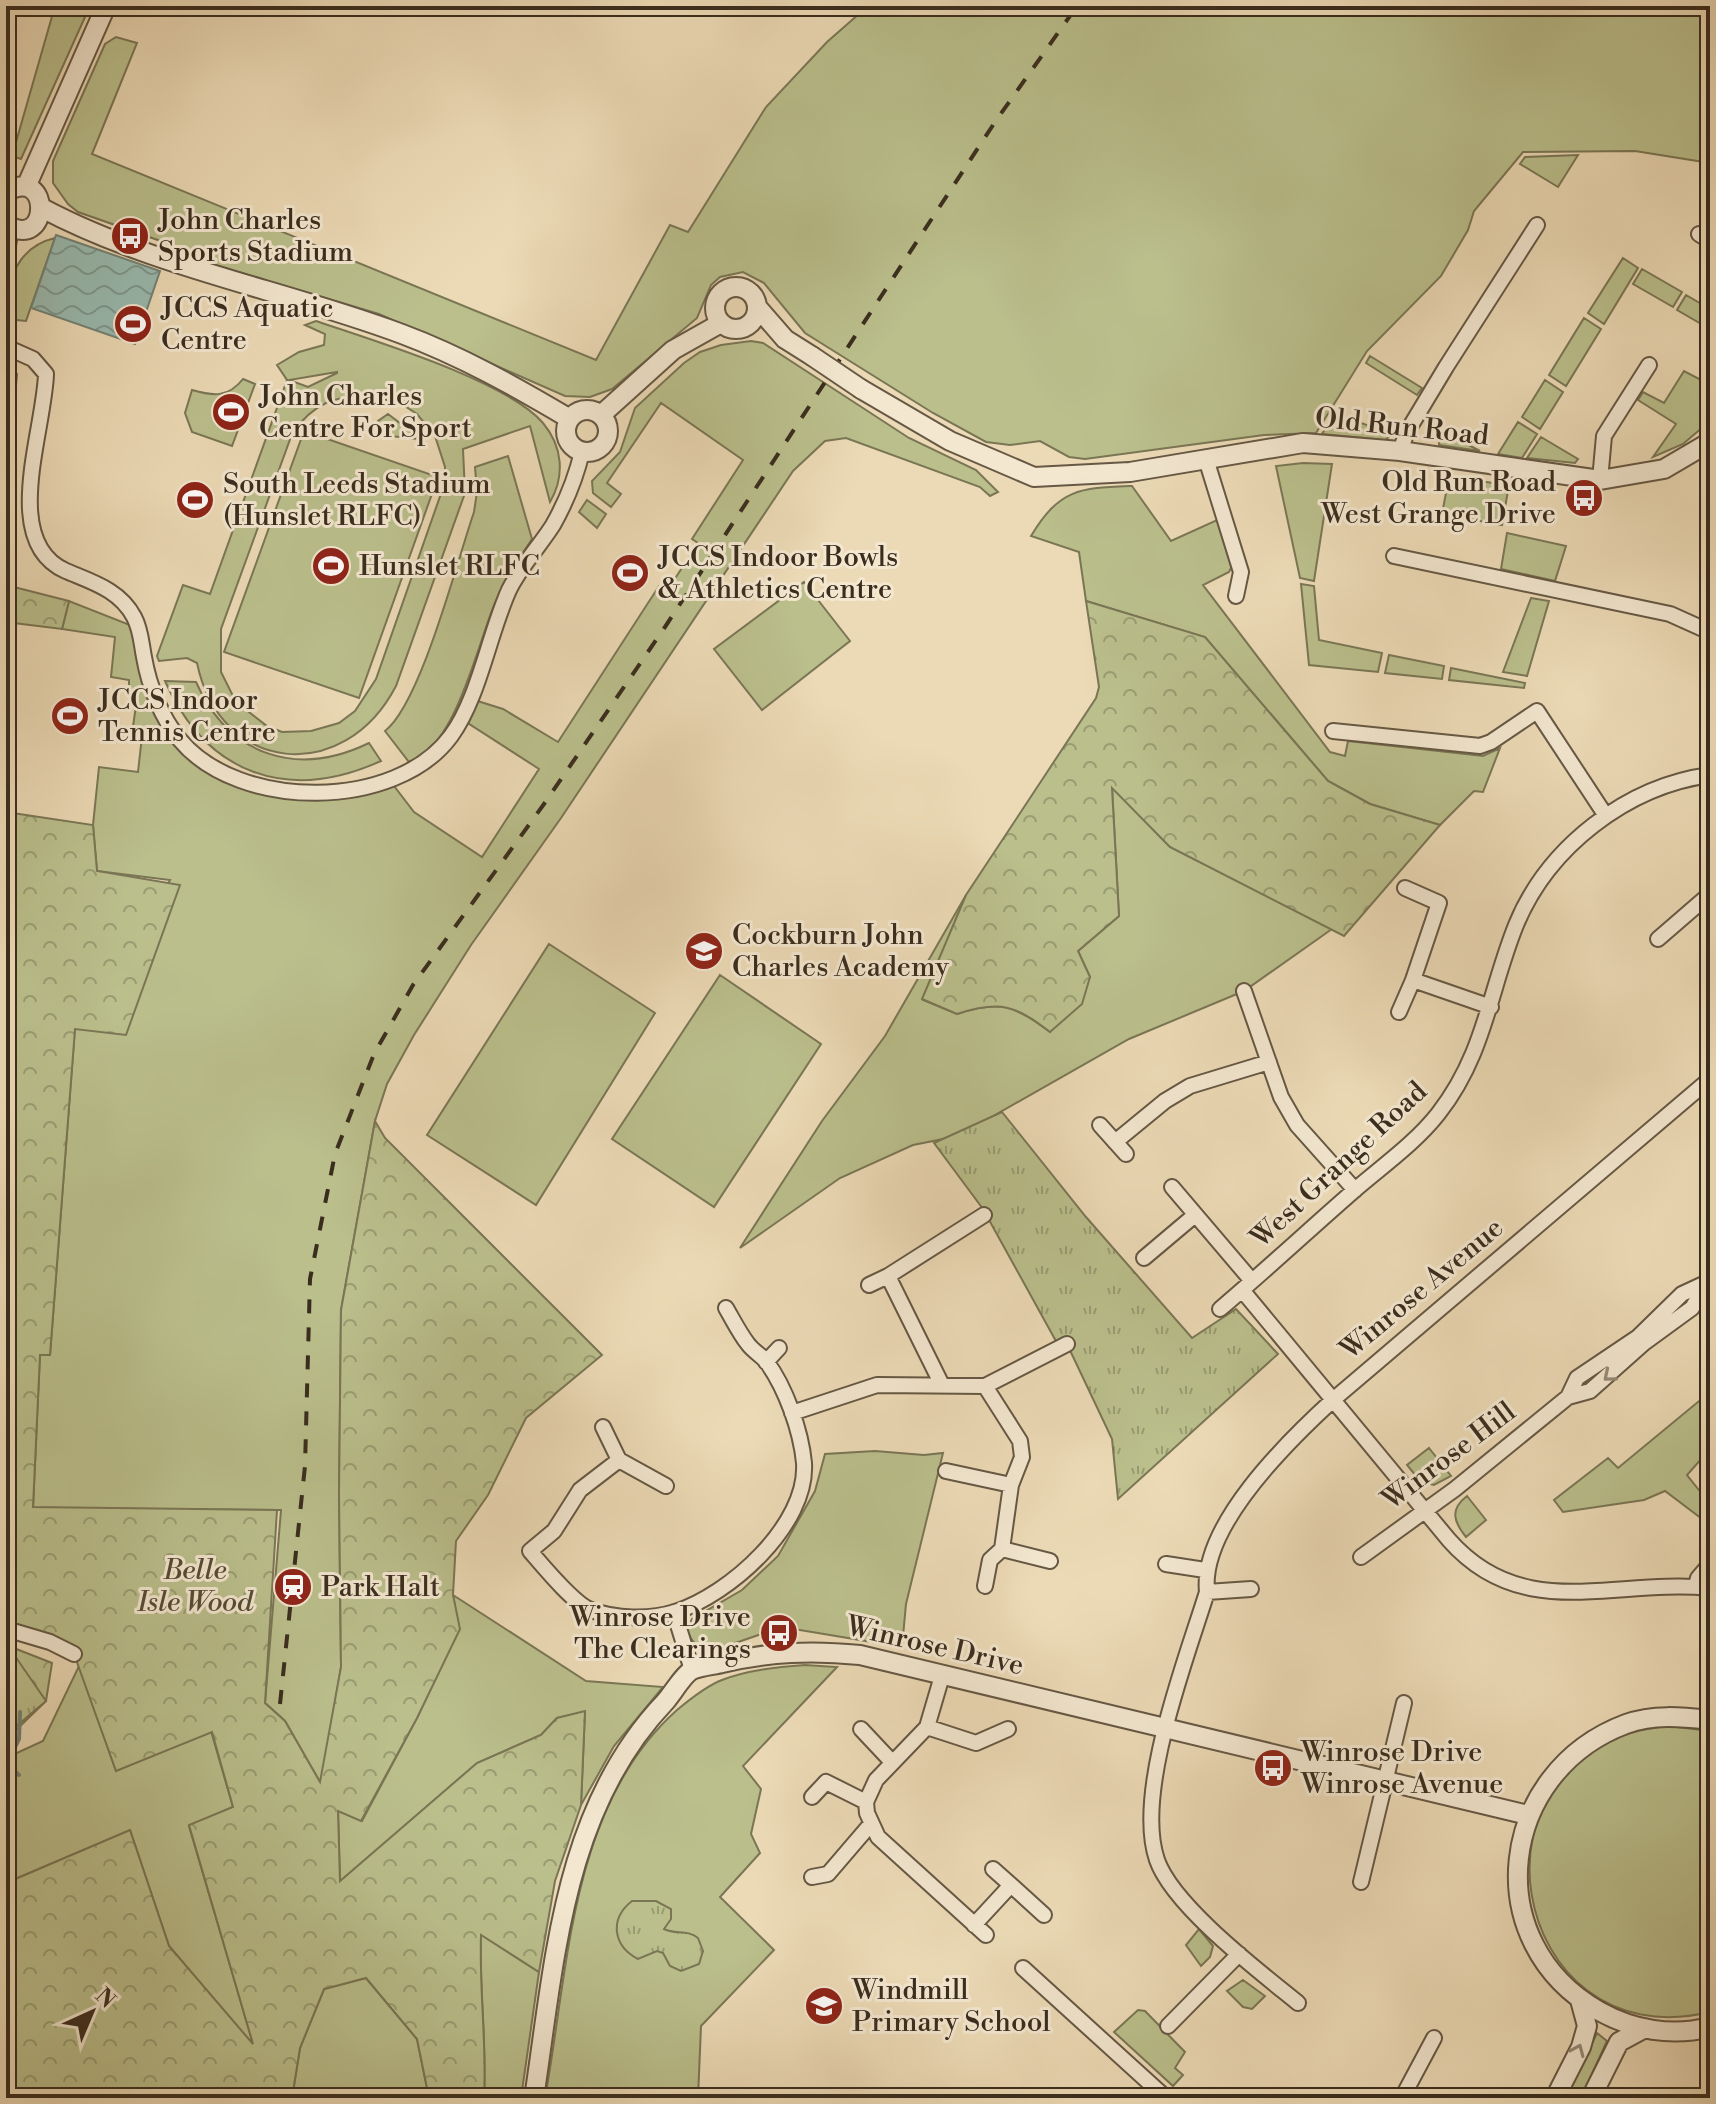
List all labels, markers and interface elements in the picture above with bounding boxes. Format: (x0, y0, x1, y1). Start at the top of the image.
place label: John Charles Sports Stadium (157, 203, 353, 270)
bus stop icon: John Charles Sports Stadium (109, 215, 151, 257)
place label: JCCS Aquatic Centre (160, 291, 334, 358)
sports icon: JCCS Aquatic Centre (112, 303, 154, 345)
place label: John Charles Centre For Sport (258, 379, 472, 446)
sports icon: John Charles Centre For Sport (210, 391, 252, 433)
street label: Old Run Road (1313, 400, 1491, 454)
place label: Old Run Road West Grange Drive (1320, 465, 1556, 532)
place label: South Leeds Stadium (Hunslet RLFC) (223, 467, 490, 534)
bus stop icon: Old Run Road West Grange Drive (1563, 477, 1605, 519)
sports icon: South Leeds Stadium (Hunslet RLFC) (174, 479, 216, 521)
place label: JCCS Indoor Bowls & Athletics Centre (657, 540, 898, 607)
sports icon: Hunslet RLFC (310, 545, 352, 587)
place label: Hunslet RLFC (359, 549, 540, 584)
sports icon: JCCS Indoor Bowls & Athletics Centre (609, 552, 651, 594)
place label: JCCS Indoor Tennis Centre (97, 683, 276, 750)
sports icon: JCCS Indoor Tennis Centre (49, 695, 91, 737)
place label: Cockburn John Charles Academy (732, 918, 949, 985)
school or university icon: Cockburn John Charles Academy (683, 930, 725, 972)
street label: West Grange Road (1243, 1074, 1435, 1256)
street label: Winrose Avenue (1333, 1211, 1511, 1368)
one-way arrow (1603, 1366, 1618, 1380)
street label: Winrose Hill (1374, 1394, 1523, 1518)
park label: Belle Isle Wood (136, 1553, 254, 1620)
station icon: Park Halt (272, 1566, 314, 1608)
place label: Park Halt (321, 1570, 440, 1605)
place label: Winrose Drive The Clearings (569, 1600, 751, 1667)
street label: Winrose Drive (842, 1608, 1027, 1683)
bus stop icon: Winrose Drive The Clearings (758, 1612, 800, 1654)
place label: Winrose Drive Winrose Avenue (1300, 1735, 1503, 1802)
bus stop icon: Winrose Drive Winrose Avenue (1252, 1747, 1294, 1789)
north arrow (52, 1972, 132, 2052)
place label: Windmill Primary School (851, 1973, 1051, 2040)
text: N (89, 1983, 121, 2015)
school or university icon: Windmill Primary School (803, 1985, 845, 2027)
one-way arrow (1569, 2044, 1585, 2059)

